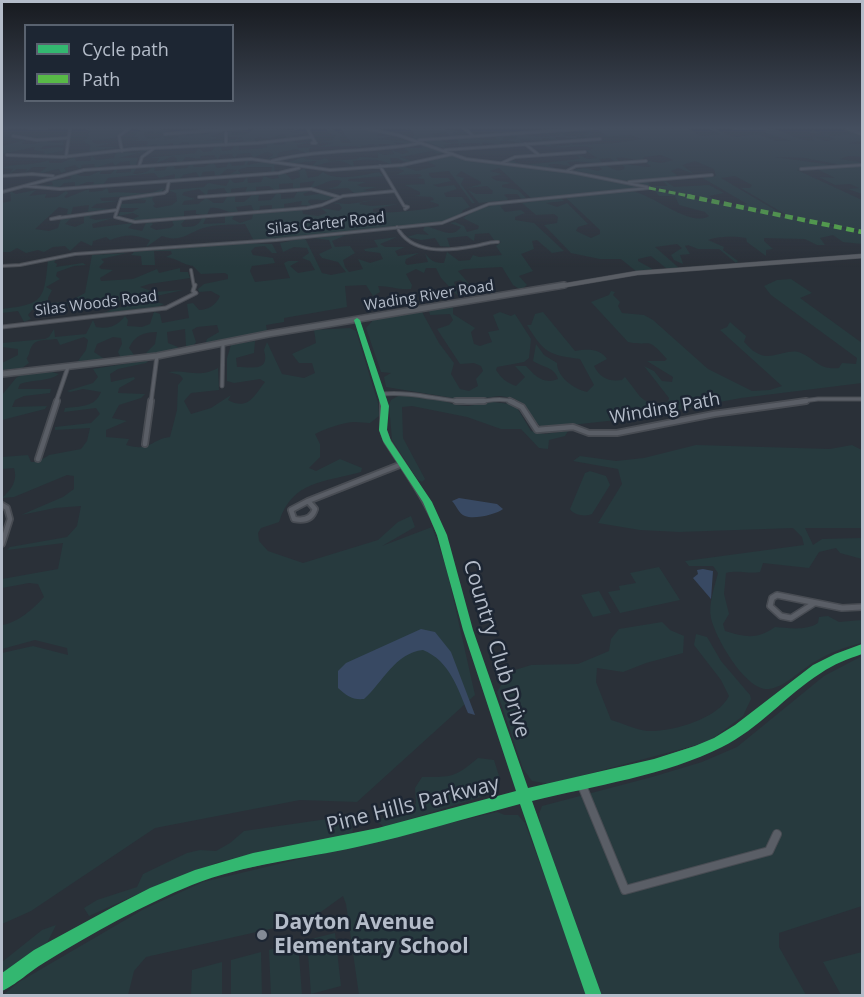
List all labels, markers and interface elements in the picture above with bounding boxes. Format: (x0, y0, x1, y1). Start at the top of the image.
legend (24, 24, 234, 102)
text: Cycle path (82, 37, 169, 61)
text: Path (82, 67, 120, 91)
street label: Silas Carter Road (266, 209, 386, 239)
street label: Wading River Road (363, 277, 495, 315)
street label: Silas Woods Road (34, 288, 158, 320)
street label: Winding Path (608, 389, 722, 429)
street label: Country Club Drive (457, 557, 535, 741)
street label: Pine Hills Parkway (324, 771, 502, 839)
place label: Dayton Avenue Elementary School (274, 910, 469, 960)
marker: Dayton Avenue Elementary School (255, 928, 269, 942)

